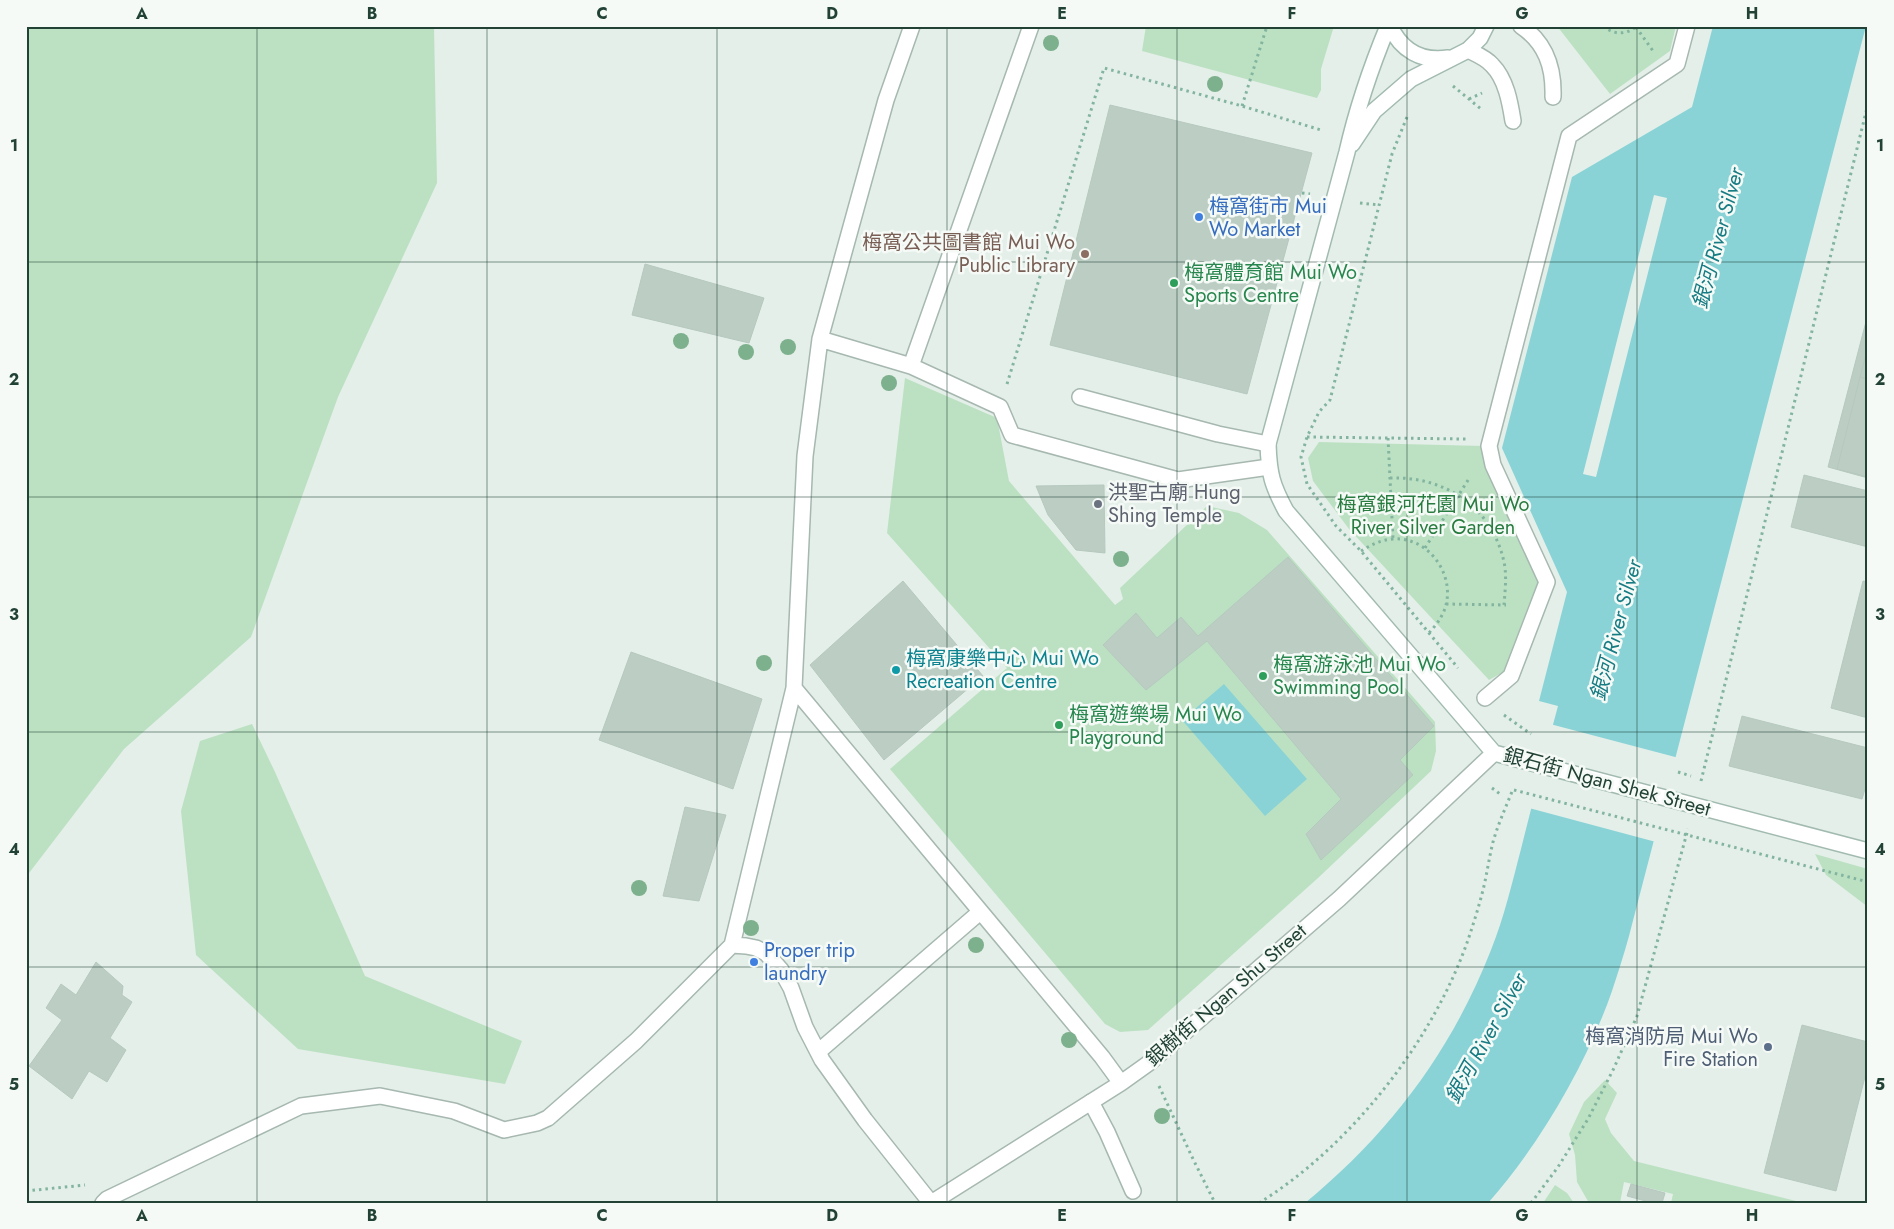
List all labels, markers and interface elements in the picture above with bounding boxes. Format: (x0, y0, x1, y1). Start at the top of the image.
text: A (135, 2, 148, 25)
text: B (367, 2, 377, 25)
text: C (596, 2, 608, 25)
text: D (826, 2, 838, 25)
text: E (1057, 2, 1067, 25)
text: F (1288, 2, 1296, 25)
text: G (1515, 2, 1529, 25)
text: H (1746, 2, 1758, 25)
text: 1 (10, 134, 18, 157)
text: 1 (1876, 134, 1884, 157)
water label: 銀河 River Silver (1685, 163, 1751, 312)
place label: 梅窩街市 Mui Wo Market (1209, 192, 1327, 244)
marker: 梅窩街市 Mui Wo Market (1193, 211, 1205, 223)
place label: 梅窩公共圖書館 Mui Wo Public Library (862, 228, 1075, 280)
marker: 梅窩公共圖書館 Mui Wo Public Library (1079, 248, 1091, 260)
place label: 梅窩體育館 Mui Wo Sports Centre (1184, 258, 1357, 310)
marker: 梅窩體育館 Mui Wo Sports Centre (1168, 277, 1180, 289)
text: 2 (9, 368, 19, 391)
text: 2 (1875, 368, 1885, 391)
place label: 洪聖古廟 Hung Shing Temple (1108, 478, 1241, 530)
park label: 梅窩銀河花園 Mui Wo River Silver Garden (1336, 490, 1530, 542)
marker: 洪聖古廟 Hung Shing Temple (1092, 498, 1104, 510)
water label: 銀河 River Silver (1583, 555, 1649, 704)
text: 3 (9, 603, 19, 626)
text: 3 (1875, 603, 1885, 626)
place label: 梅窩康樂中心 Mui Wo Recreation Centre (906, 644, 1099, 696)
place label: 梅窩游泳池 Mui Wo Swimming Pool (1273, 650, 1446, 702)
marker: 梅窩康樂中心 Mui Wo Recreation Centre (890, 664, 902, 676)
marker: 梅窩游泳池 Mui Wo Swimming Pool (1257, 670, 1269, 682)
place label: 梅窩遊樂場 Mui Wo Playground (1069, 700, 1242, 752)
marker: 梅窩遊樂場 Mui Wo Playground (1053, 719, 1065, 731)
street label: 銀石街 Ngan Shek Street (1500, 740, 1714, 824)
text: 4 (8, 838, 20, 861)
text: 4 (1874, 838, 1886, 861)
street label: 銀樹街 Ngan Shu Street (1139, 917, 1313, 1073)
place label: Proper trip laundry (764, 936, 855, 988)
marker: Proper trip laundry (748, 956, 760, 968)
water label: 銀河 River Silver (1438, 967, 1535, 1109)
place label: 梅窩消防局 Mui Wo Fire Station (1585, 1022, 1758, 1074)
marker: 梅窩消防局 Mui Wo Fire Station (1762, 1041, 1774, 1053)
text: 5 (9, 1073, 19, 1096)
text: 5 (1875, 1073, 1885, 1096)
text: A (135, 1204, 148, 1227)
text: B (367, 1204, 377, 1227)
text: C (596, 1204, 608, 1227)
text: D (826, 1204, 838, 1227)
text: E (1057, 1204, 1067, 1227)
text: F (1288, 1204, 1296, 1227)
text: G (1515, 1204, 1529, 1227)
text: H (1746, 1204, 1758, 1227)

